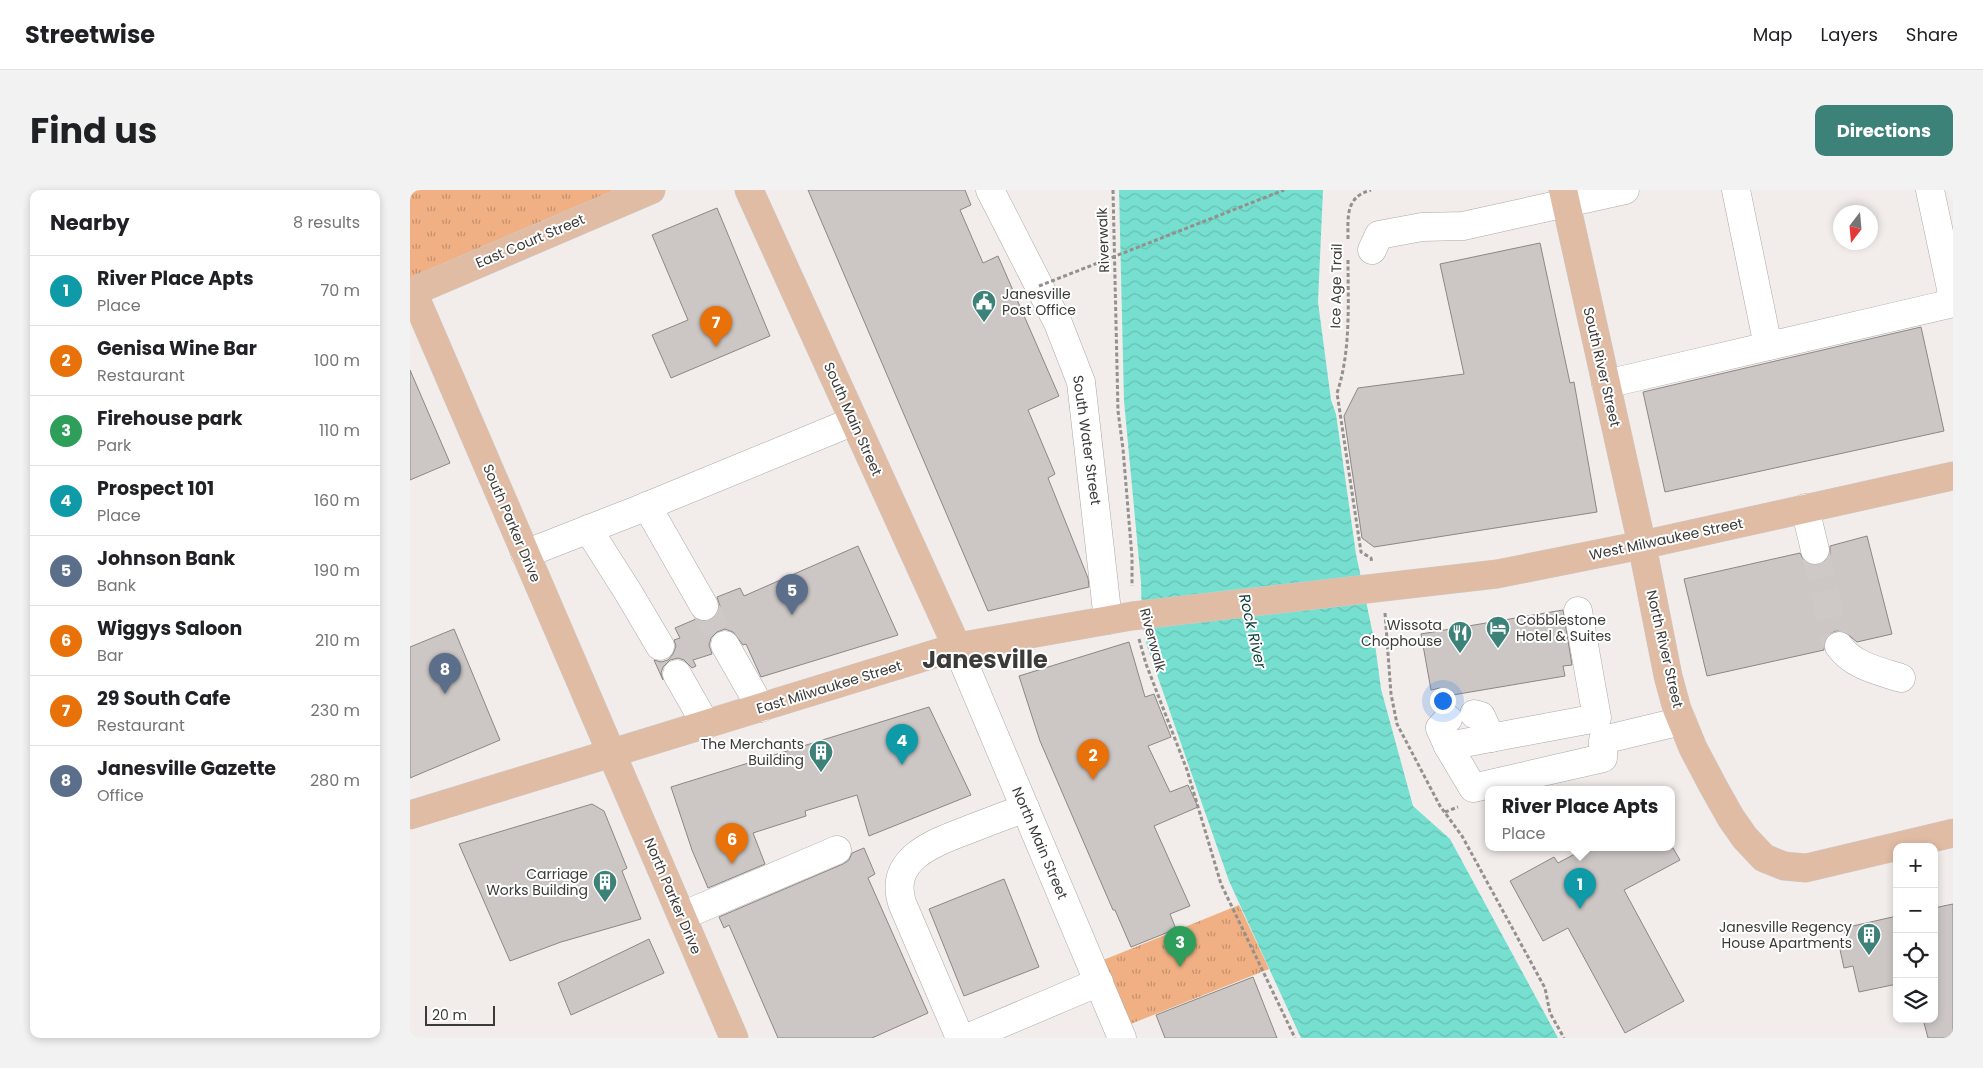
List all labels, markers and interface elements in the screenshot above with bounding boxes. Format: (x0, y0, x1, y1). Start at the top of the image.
text: Streetwise (25, 18, 155, 51)
text: Map (1753, 22, 1793, 47)
text: Layers (1821, 22, 1878, 47)
text: Share (1906, 22, 1958, 47)
button: Directions (1815, 105, 1953, 156)
text: Find us (30, 106, 157, 155)
north arrow (1833, 205, 1878, 250)
street label: Riverwalk (1092, 206, 1114, 273)
text: Nearby (50, 208, 130, 237)
street label: East Court Street (472, 209, 588, 273)
text: 8 results (293, 211, 360, 234)
street label: Ice Age Trail (1325, 243, 1347, 329)
text: River Place Apts (97, 265, 254, 292)
text: 1 (63, 279, 69, 302)
text: 70 m (320, 279, 360, 302)
place label: Janesville Post Office (1002, 284, 1076, 320)
public building icon: Janesville Post Office (971, 289, 997, 323)
text: Place (97, 294, 141, 317)
street label: South River Street (1578, 305, 1626, 429)
pin: 7 (700, 306, 732, 347)
text: Genisa Wine Bar (97, 335, 257, 362)
text: 2 (61, 349, 71, 372)
text: 100 m (314, 349, 360, 372)
street label: South Main Street (819, 359, 887, 479)
text: Restaurant (97, 364, 185, 387)
street label: South Water Street (1068, 374, 1106, 506)
text: Firehouse park (97, 405, 243, 432)
text: 3 (61, 419, 71, 442)
text: 110 m (319, 419, 360, 442)
text: Park (97, 434, 131, 457)
street label: South Parker Drive (478, 461, 546, 586)
text: Prospect 101 (97, 475, 214, 502)
text: 4 (61, 489, 71, 512)
text: 160 m (314, 489, 360, 512)
text: Place (97, 504, 141, 527)
street label: West Milwaukee Street (1587, 513, 1745, 565)
text: Johnson Bank (97, 545, 235, 572)
text: 5 (61, 559, 71, 582)
text: 190 m (314, 559, 360, 582)
text: Bank (97, 574, 136, 597)
pin: 5 (776, 574, 808, 615)
street label: North River Street (1642, 588, 1688, 710)
water label: Rock River (1234, 592, 1272, 671)
street label: Riverwalk (1135, 606, 1171, 675)
place label: Cobblestone Hotel & Suites (1516, 610, 1611, 646)
text: Wiggys Saloon (97, 615, 242, 642)
place label: Wissota Chophouse (1361, 615, 1442, 651)
hotel icon: Cobblestone Hotel & Suites (1485, 615, 1511, 649)
restaurant icon: Wissota Chophouse (1447, 620, 1473, 654)
text: 6 (61, 629, 71, 652)
text: 210 m (315, 629, 360, 652)
district label: Janesville (922, 643, 1048, 676)
text: Bar (97, 644, 124, 667)
pin: 8 (429, 653, 461, 694)
street label: East Milwaukee Street (754, 655, 904, 719)
text: 29 South Cafe (97, 685, 231, 712)
your location (1430, 688, 1456, 714)
text: 7 (62, 699, 70, 722)
text: 230 m (311, 699, 360, 722)
text: Restaurant (97, 714, 185, 737)
pin: 4 (886, 724, 918, 765)
place label: The Merchants Building (701, 734, 804, 770)
building icon: The Merchants Building (808, 739, 834, 773)
pin: 2 (1077, 739, 1109, 780)
text: Janesville Gazette (97, 755, 276, 782)
text: 8 (61, 769, 71, 792)
text: 280 m (310, 769, 360, 792)
text: Office (97, 784, 144, 807)
street label: North Main Street (1007, 784, 1073, 902)
popup (1485, 786, 1675, 851)
text: River Place Apts (1502, 793, 1658, 820)
text: Place (1502, 822, 1545, 845)
pin: 6 (716, 823, 748, 864)
street label: North Parker Drive (639, 835, 707, 958)
map controls (1893, 843, 1938, 1023)
button: + (1893, 843, 1938, 888)
place label: Carriage Works Building (486, 864, 588, 900)
pin: 1 (1564, 868, 1596, 909)
building icon: Carriage Works Building (592, 869, 618, 903)
button: − (1893, 888, 1938, 933)
place label: Janesville Regency House Apartments (1719, 917, 1852, 953)
building icon: Janesville Regency House Apartments (1856, 922, 1882, 956)
pin: 3 (1164, 926, 1196, 967)
button: locate (1893, 933, 1938, 978)
button: layers (1893, 978, 1938, 1023)
scale bar (425, 1003, 495, 1026)
text: 20 m (432, 1005, 467, 1025)

